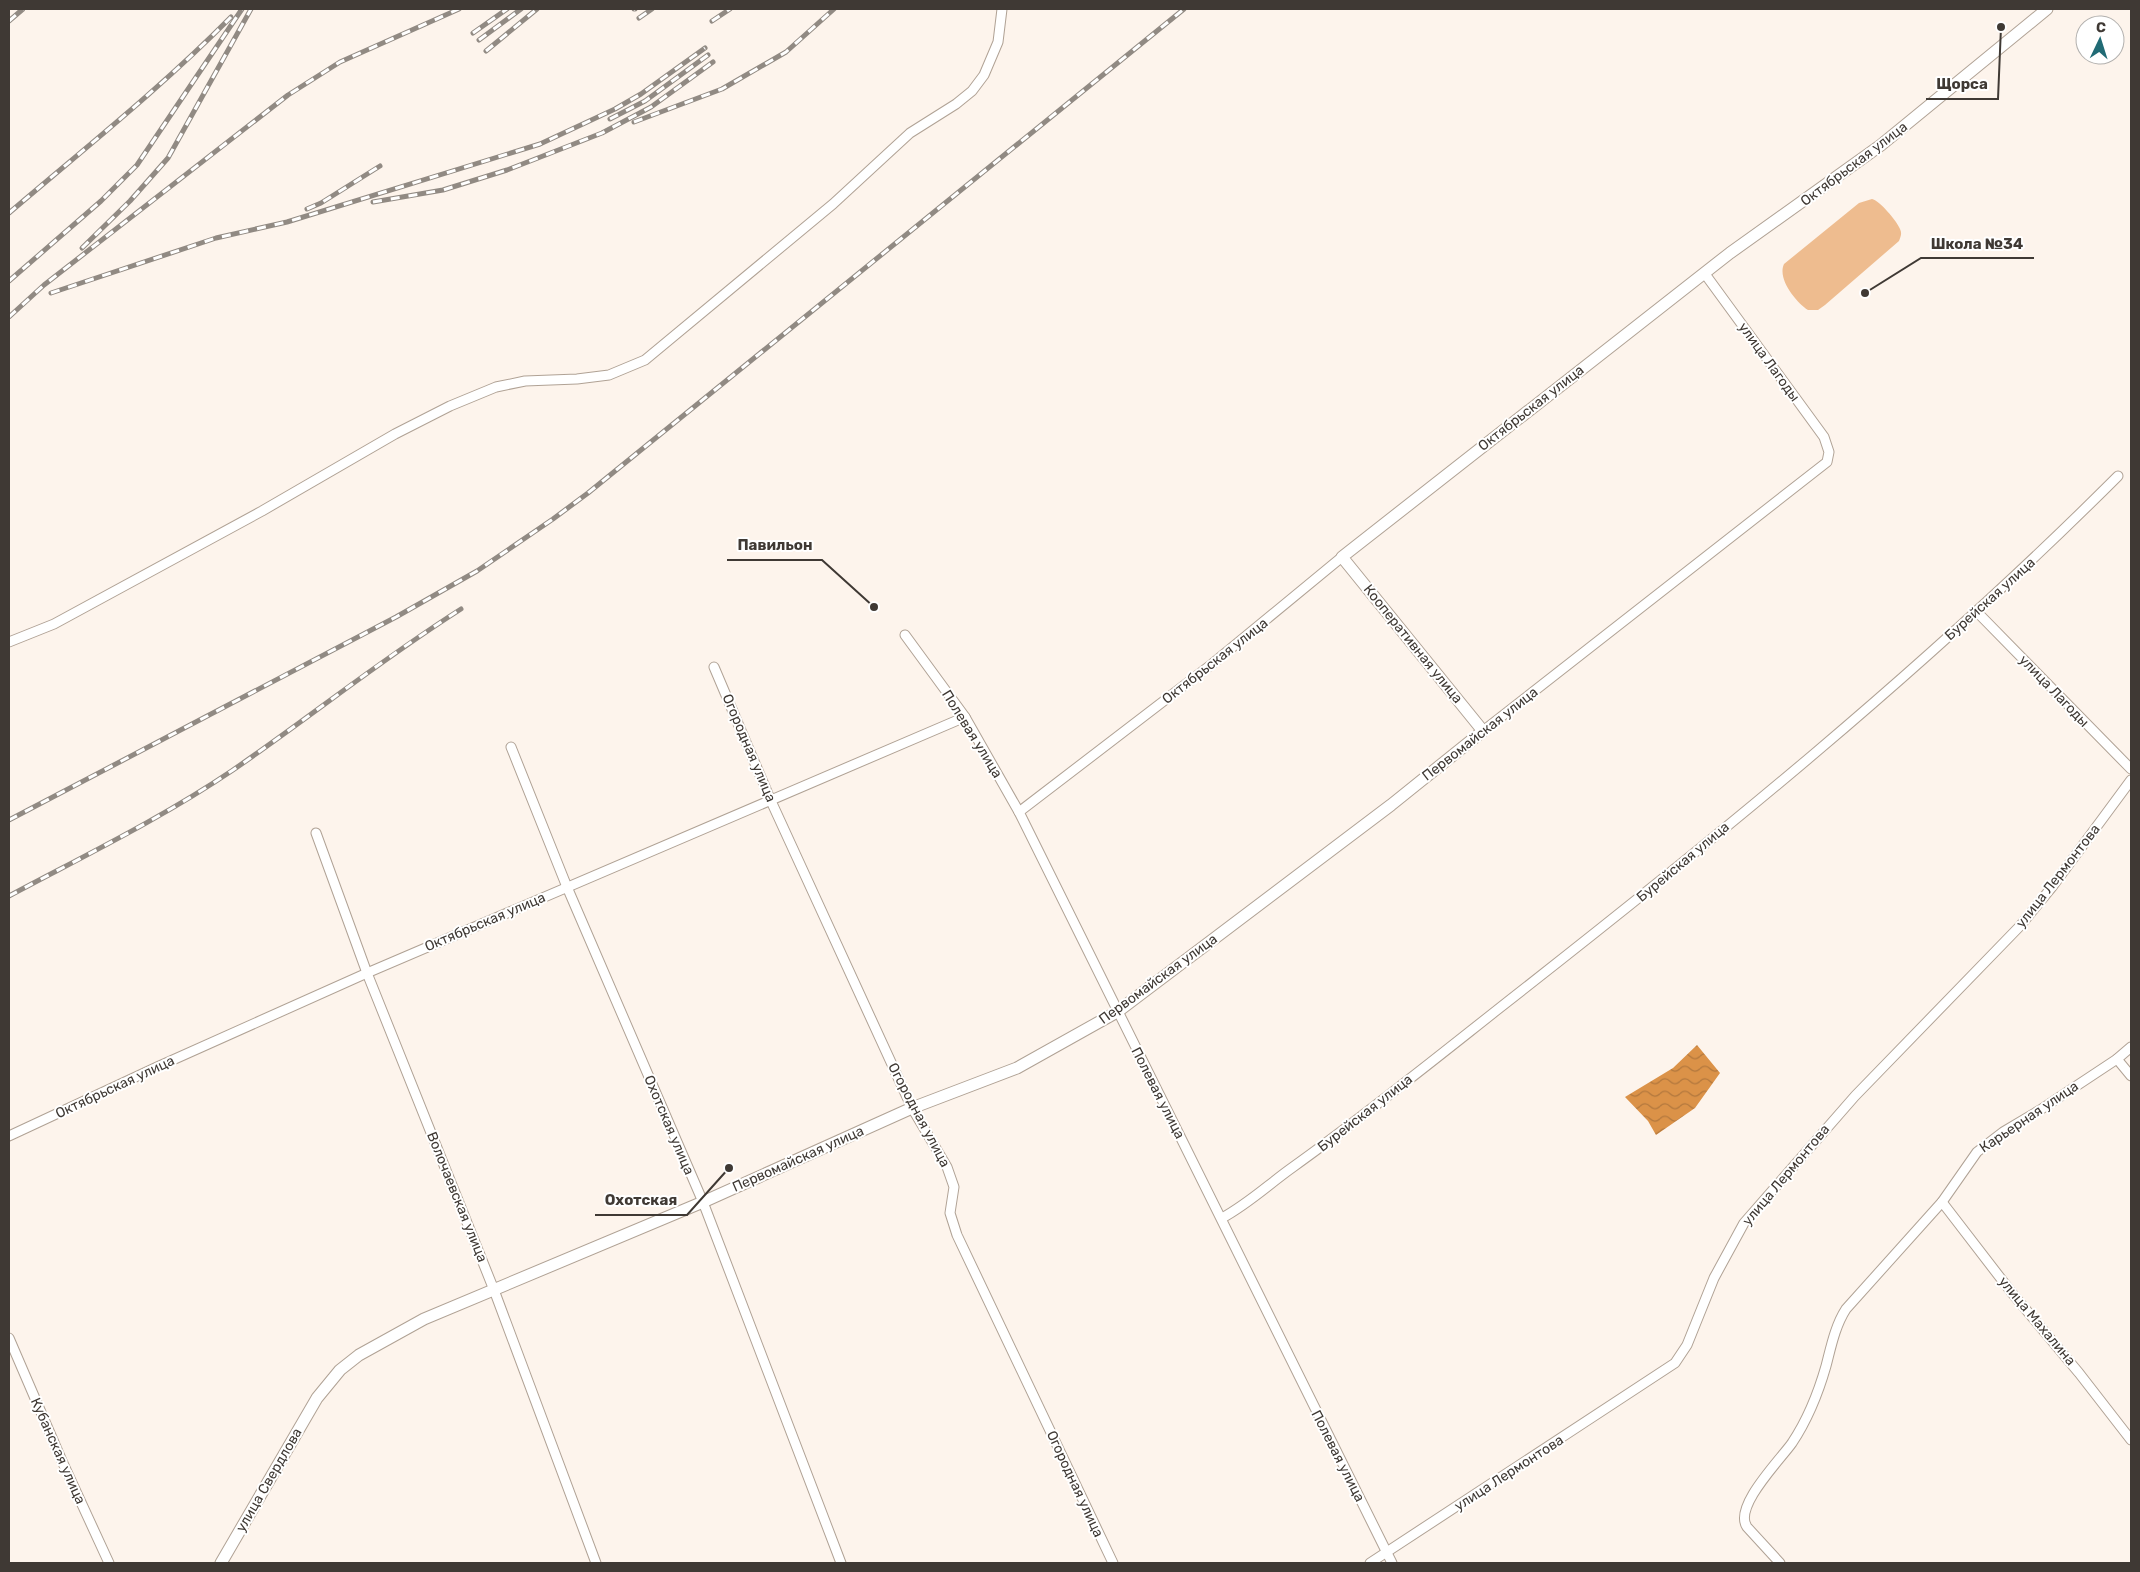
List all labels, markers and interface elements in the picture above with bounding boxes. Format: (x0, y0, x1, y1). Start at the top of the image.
north arrow (2075, 15, 2125, 65)
text: С (2095, 19, 2107, 36)
callout: Щорса (1926, 69, 1998, 99)
text: Щорса (1936, 75, 1988, 93)
street label: Октябрьская улица (1797, 118, 1911, 210)
callout: Школа №34 (1921, 228, 2034, 258)
text: Школа №34 (1931, 235, 2023, 253)
street label: улица Лагоды (1735, 319, 1803, 405)
street label: Октябрьская улица (1475, 361, 1587, 455)
callout: Павильон (727, 530, 822, 560)
text: Павильон (737, 536, 813, 554)
street label: Бурейская улица (1941, 554, 2039, 644)
street label: Кооперативная улица (1360, 581, 1466, 707)
street label: Октябрьская улица (1159, 614, 1271, 708)
street label: улица Лагоды (2015, 651, 2093, 731)
street label: Первомайская улица (1419, 684, 1541, 784)
street label: Полевая улица (938, 687, 1006, 781)
street label: Огородная улица (719, 691, 779, 805)
street label: Бурейская улица (1633, 818, 1733, 906)
street label: улица Лермонтова (2012, 821, 2104, 931)
street label: Октябрьская улица (422, 889, 548, 955)
street label: Первомайская улица (1095, 930, 1221, 1028)
street label: Полевая улица (1128, 1044, 1188, 1142)
street label: Октябрьская улица (53, 1052, 177, 1122)
street label: Огородная улица (884, 1060, 954, 1170)
street label: Бурейская улица (1314, 1071, 1416, 1155)
street label: Охотская улица (640, 1073, 698, 1177)
street label: Карьерная улица (1976, 1078, 2082, 1156)
street label: улица Лермонтова (1739, 1121, 1833, 1229)
street label: Первомайская улица (730, 1122, 866, 1196)
street label: Волочаевская улица (423, 1129, 491, 1265)
callout: Охотская (595, 1185, 687, 1215)
text: Охотская (605, 1191, 677, 1209)
street label: улица Махалина (1995, 1273, 2079, 1369)
street label: Кубанская улица (27, 1395, 89, 1507)
street label: Полевая улица (1308, 1407, 1368, 1505)
street label: улица Свердлова (232, 1425, 306, 1535)
street label: Огородная улица (1043, 1428, 1107, 1540)
street label: улица Лермонтова (1451, 1431, 1567, 1515)

